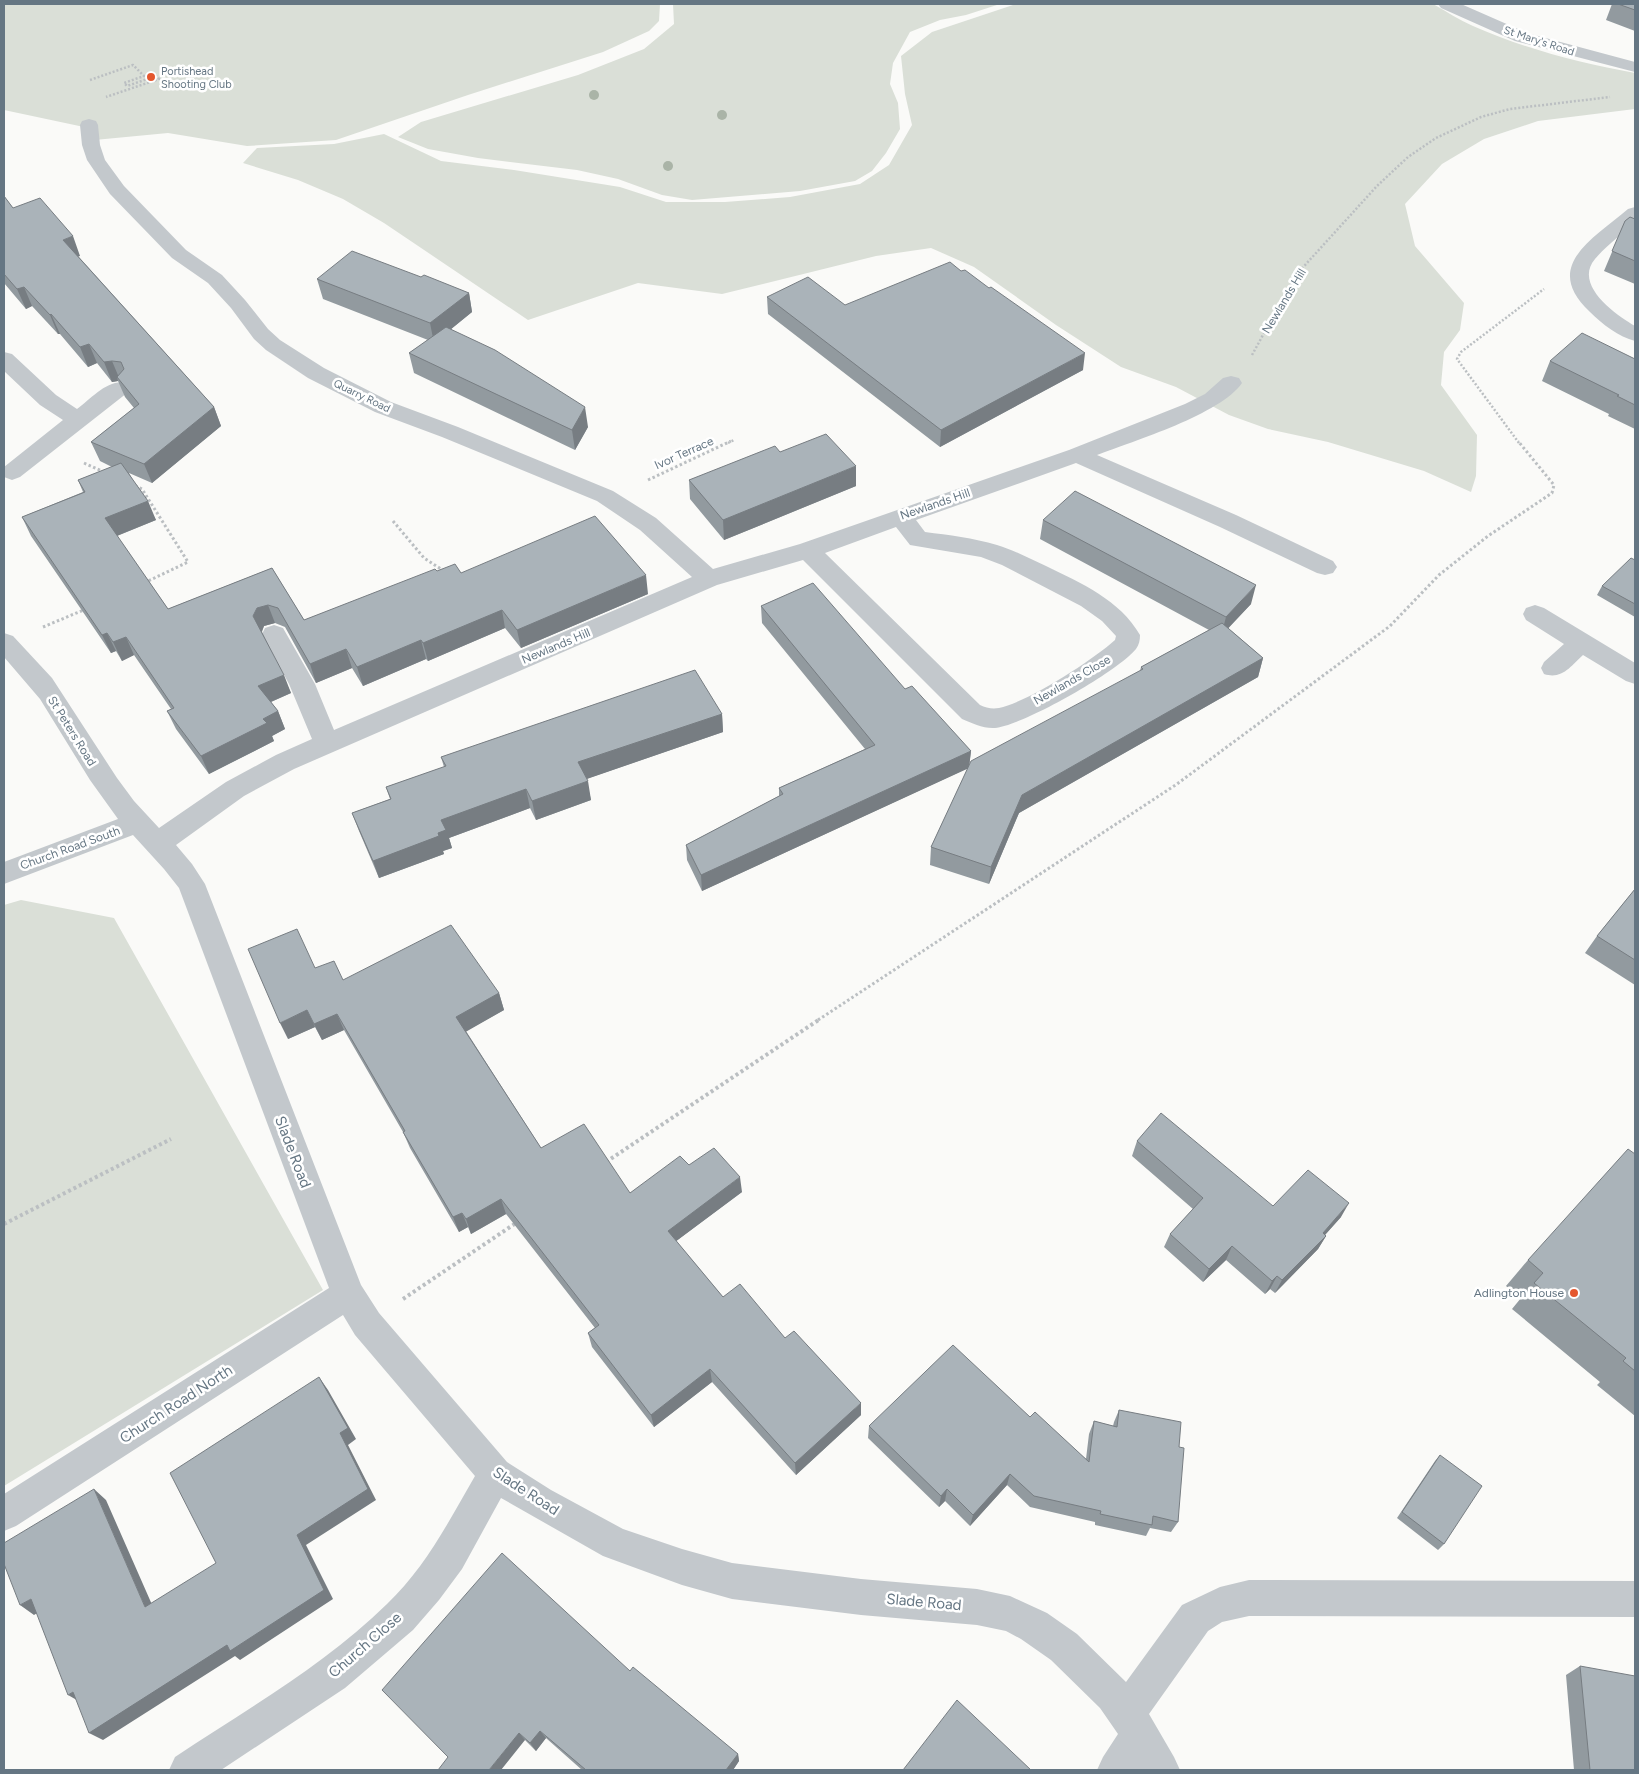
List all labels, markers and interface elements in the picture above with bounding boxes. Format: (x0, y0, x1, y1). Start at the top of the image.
street label: St Mary's Road (1502, 23, 1576, 59)
place label: Portishead Shooting Club (161, 65, 232, 91)
marker: Portishead Shooting Club (145, 71, 157, 83)
street label: Newlands Hill (1259, 266, 1309, 336)
street label: Quarry Road (331, 377, 393, 415)
street label: Ivor Terrace (652, 434, 716, 472)
street label: Newlands Hill (898, 485, 972, 523)
street label: Newlands Hill (520, 625, 592, 667)
street label: Newlands Close (1031, 652, 1113, 708)
street label: St Peters Road (45, 694, 99, 768)
street label: Church Road South (18, 823, 122, 873)
street label: Slade Road (271, 1114, 315, 1190)
place label: Adlington House (1474, 1286, 1564, 1300)
marker: Adlington House (1568, 1287, 1580, 1299)
street label: Church Road North (116, 1361, 236, 1447)
street label: Slade Road (489, 1463, 563, 1519)
street label: Slade Road (886, 1590, 962, 1614)
street label: Church Close (325, 1608, 405, 1682)

